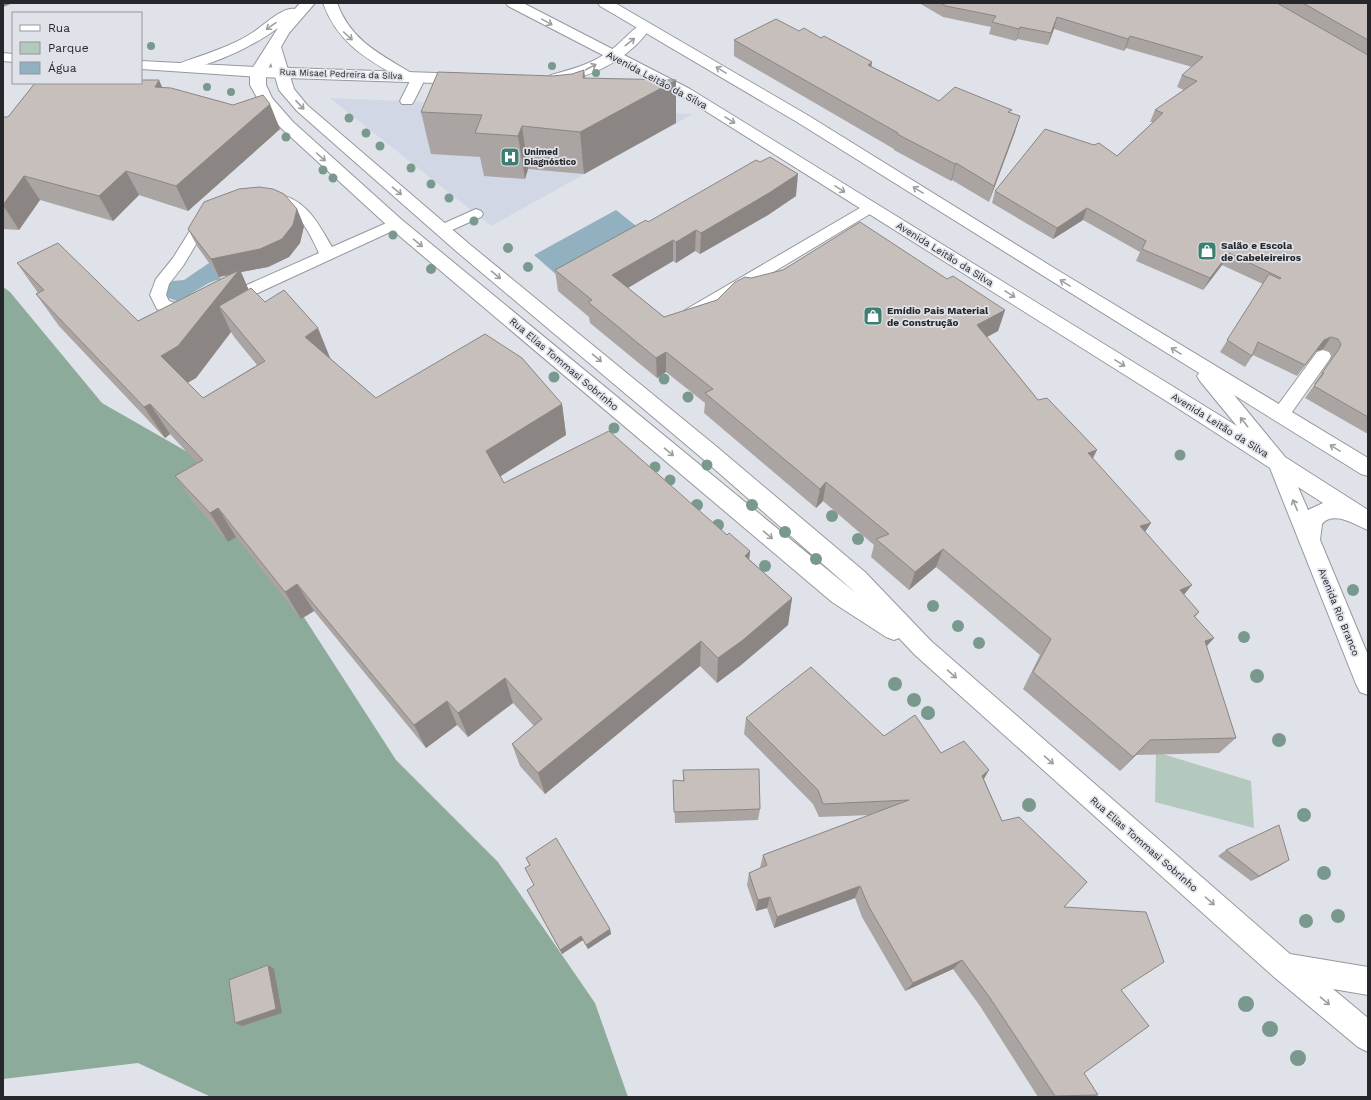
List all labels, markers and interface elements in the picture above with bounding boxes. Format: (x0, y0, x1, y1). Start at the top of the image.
legend (12, 12, 142, 84)
one-way arrow (540, 19, 552, 26)
text: Rua (48, 21, 70, 35)
one-way arrow (266, 21, 277, 30)
one-way arrow (343, 32, 353, 41)
one-way arrow (624, 38, 635, 47)
text: Parque (48, 41, 89, 55)
street label: Avenida Leitão da Silva (605, 49, 710, 111)
text: Água (48, 61, 77, 75)
one-way arrow (585, 63, 597, 70)
one-way arrow (715, 66, 727, 74)
street label: Rua Misael Pedreira da Silva (279, 67, 403, 81)
one-way arrow (295, 100, 305, 110)
one-way arrow (724, 117, 736, 125)
hospital icon: Unimed Diagnóstico (499, 146, 521, 168)
place label: Unimed Diagnóstico (524, 147, 577, 167)
one-way arrow (316, 152, 326, 161)
one-way arrow (834, 185, 845, 193)
one-way arrow (392, 186, 403, 195)
one-way arrow (912, 186, 924, 194)
street label: Avenida Leitão da Silva (894, 220, 996, 289)
one-way arrow (413, 238, 424, 247)
shop icon: Salão e Escola de Cabeleireiros (1196, 240, 1218, 262)
place label: Salão e Escola de Cabeleireiros (1221, 240, 1302, 263)
one-way arrow (491, 271, 502, 280)
one-way arrow (1059, 278, 1071, 286)
one-way arrow (1004, 291, 1016, 299)
shop icon: Emídio Pais Material de Construção (862, 305, 884, 327)
place label: Emídio Pais Material de Construção (887, 305, 989, 328)
street label: Rua Elias Tommasi Sobrinho (507, 315, 621, 413)
one-way arrow (1170, 346, 1182, 354)
one-way arrow (591, 354, 602, 363)
one-way arrow (1114, 359, 1125, 367)
street label: Avenida Leitão da Silva (1169, 391, 1271, 460)
one-way arrow (1240, 416, 1249, 427)
one-way arrow (1329, 443, 1341, 451)
one-way arrow (663, 448, 674, 457)
one-way arrow (1291, 500, 1299, 512)
one-way arrow (763, 531, 774, 540)
street label: Avenida Rio Branco (1316, 566, 1362, 658)
one-way arrow (947, 669, 957, 679)
one-way arrow (1044, 755, 1054, 764)
street label: Rua Elias Tommasi Sobrinho (1088, 794, 1200, 894)
one-way arrow (1205, 897, 1215, 906)
one-way arrow (1320, 997, 1330, 1006)

